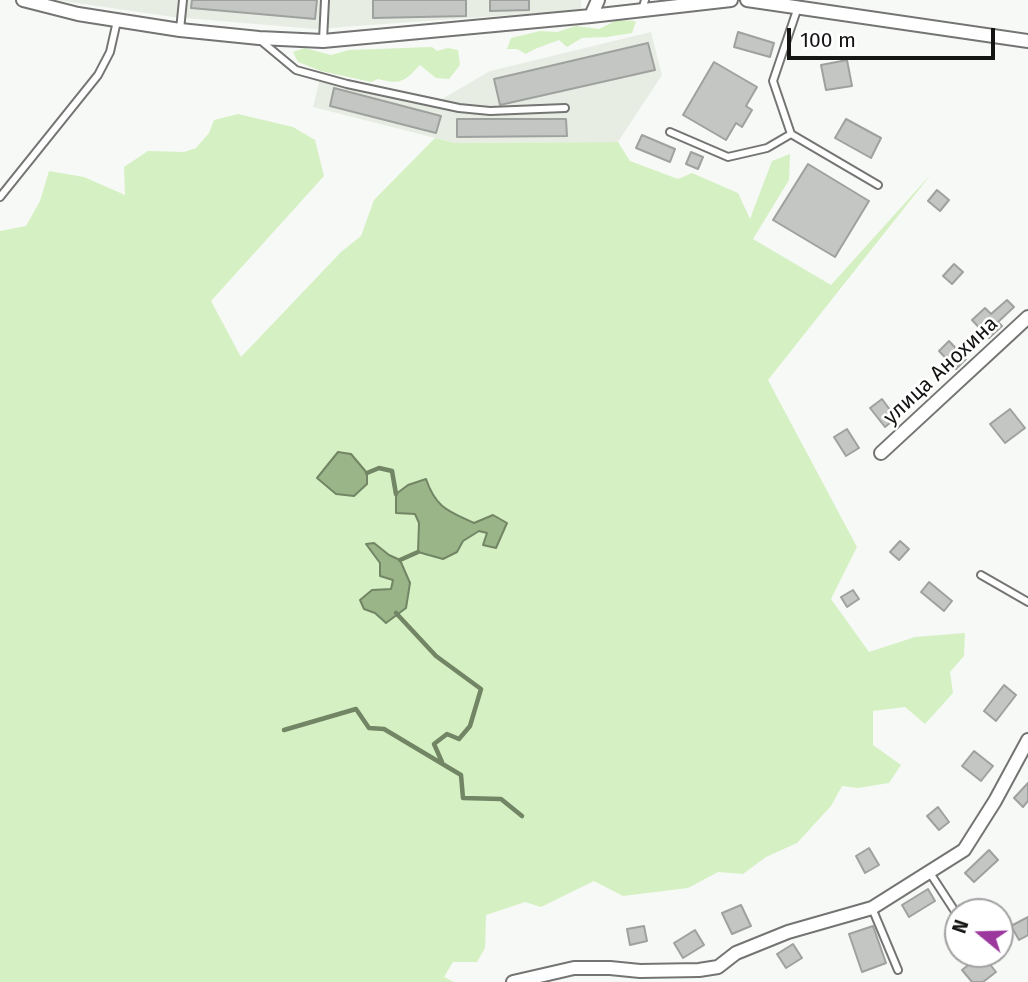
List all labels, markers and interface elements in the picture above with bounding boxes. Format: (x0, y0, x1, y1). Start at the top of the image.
scale bar (790, 14, 998, 58)
text: 100 m (800, 27, 856, 53)
street label: улица Анохина (879, 312, 1003, 430)
north arrow (944, 898, 1014, 968)
text: N (948, 917, 973, 936)

